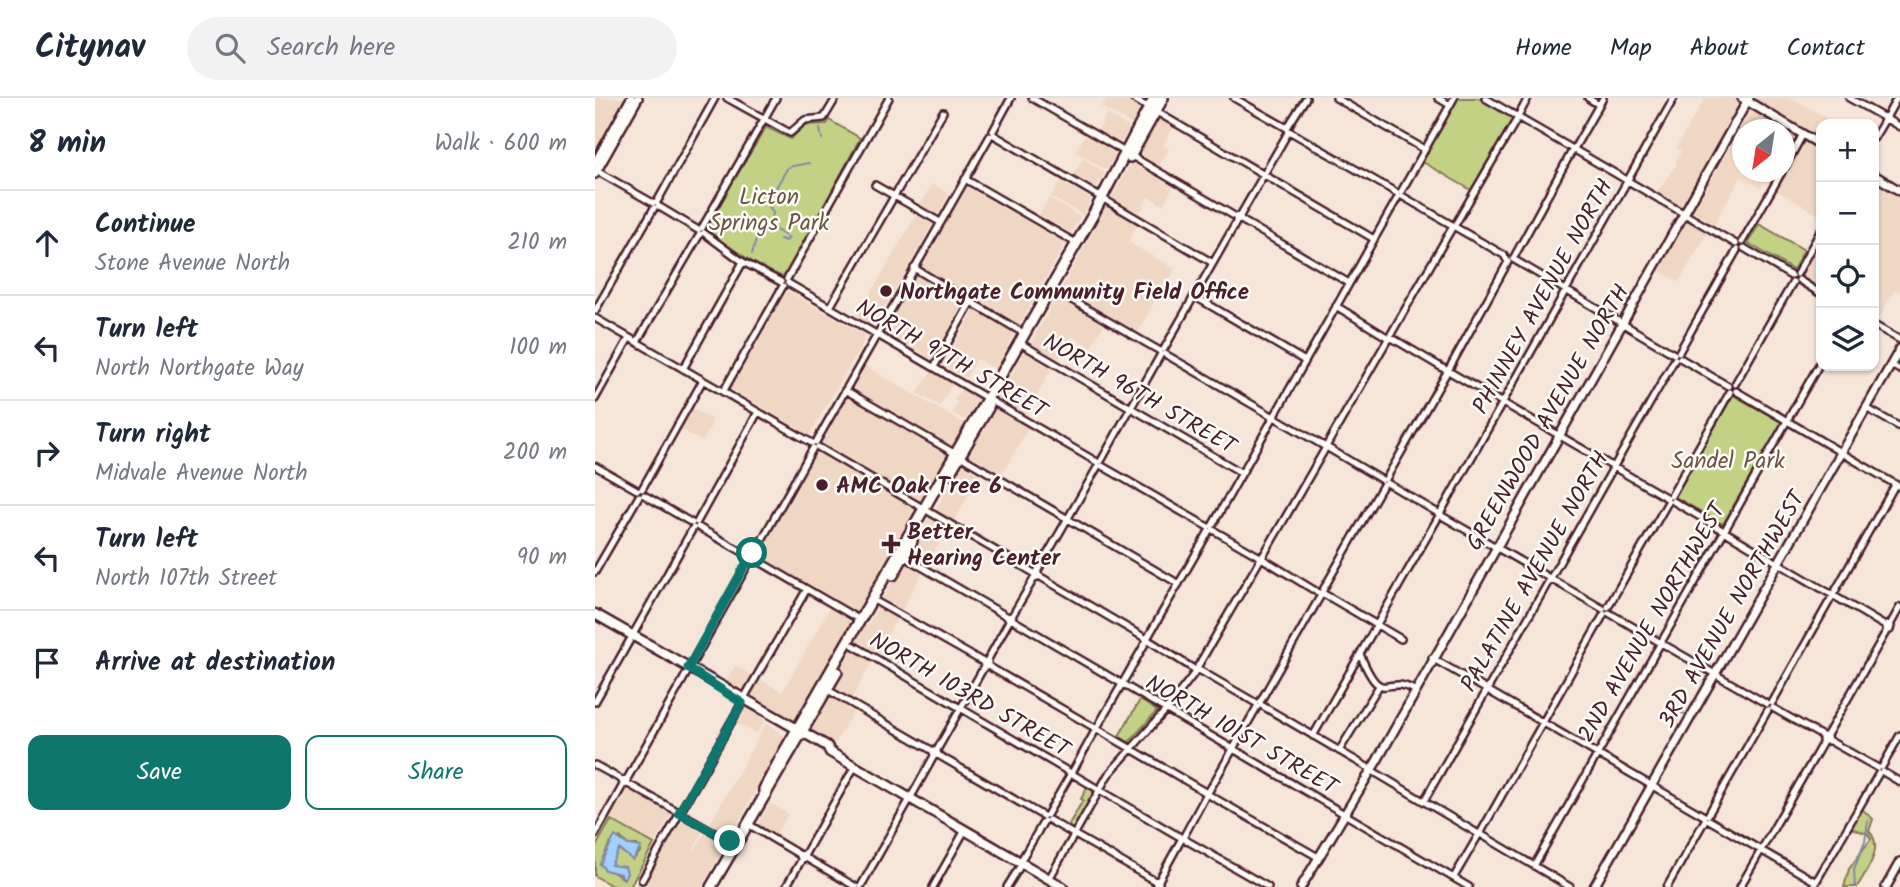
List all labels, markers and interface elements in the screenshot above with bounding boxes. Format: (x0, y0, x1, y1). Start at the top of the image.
search box (187, 17, 677, 80)
text: Citynav (35, 22, 145, 75)
text: Search here (267, 27, 395, 69)
icon: search (211, 29, 249, 67)
text: Home (1515, 29, 1572, 68)
text: Map (1610, 29, 1652, 68)
text: About (1690, 29, 1748, 68)
text: Contact (1786, 29, 1865, 68)
north arrow (1732, 119, 1795, 182)
map controls (1816, 119, 1879, 371)
button: + (1816, 119, 1879, 182)
text: 8 min (28, 120, 106, 168)
text: Walk · 600 m (435, 126, 567, 162)
street label: PHINNEY AVENUE NORTH (1464, 173, 1624, 421)
park label: Licton Springs Park (709, 180, 829, 242)
button: − (1816, 182, 1879, 245)
text: Continue (95, 204, 196, 246)
icon: ahead (28, 224, 66, 262)
text: 210 m (507, 225, 567, 261)
button: locate (1816, 245, 1879, 308)
text: Stone Avenue North (95, 246, 290, 282)
place label: Northgate Community Field Office (900, 275, 1249, 311)
street label: GREENWOOD AVENUE NORTH (1457, 278, 1640, 558)
marker: Northgate Community Field Office (878, 283, 894, 299)
street label: NORTH 97TH STREET (848, 290, 1055, 430)
button: layers (1816, 308, 1879, 371)
text: Turn left (95, 309, 198, 351)
street label: NORTH 96TH STREET (1036, 325, 1244, 466)
icon: left (28, 329, 66, 367)
text: 100 m (509, 330, 567, 366)
text: North Northgate Way (95, 351, 304, 387)
text: Turn right (95, 414, 211, 456)
icon: right (28, 434, 66, 472)
text: 200 m (503, 435, 567, 471)
park label: Sandel Park (1671, 444, 1785, 480)
street label: PALATINE AVENUE NORTH (1452, 445, 1620, 699)
text: Midvale Avenue North (95, 456, 308, 492)
place label: AMC Oak Tree 6 (836, 469, 1002, 505)
marker: AMC Oak Tree 6 (814, 477, 830, 493)
street label: 3RD AVENUE NORTHWEST (1650, 483, 1816, 736)
street label: 2ND AVENUE NORTHWEST (1569, 495, 1737, 750)
place label: Better Hearing Center (907, 515, 1062, 577)
text: Turn left (95, 519, 198, 561)
marker: Better Hearing Center (881, 534, 901, 554)
route start (736, 537, 767, 568)
icon: left (28, 539, 66, 577)
text: 90 m (517, 540, 567, 576)
text: North 107th Street (95, 561, 277, 597)
street label: NORTH 103RD STREET (862, 624, 1078, 769)
text: Arrive at destination (95, 642, 335, 684)
icon: arrive (28, 644, 66, 682)
street label: NORTH 101ST STREET (1138, 666, 1345, 806)
button: Save (28, 735, 291, 810)
button: Share (305, 735, 567, 810)
route end (714, 825, 745, 856)

